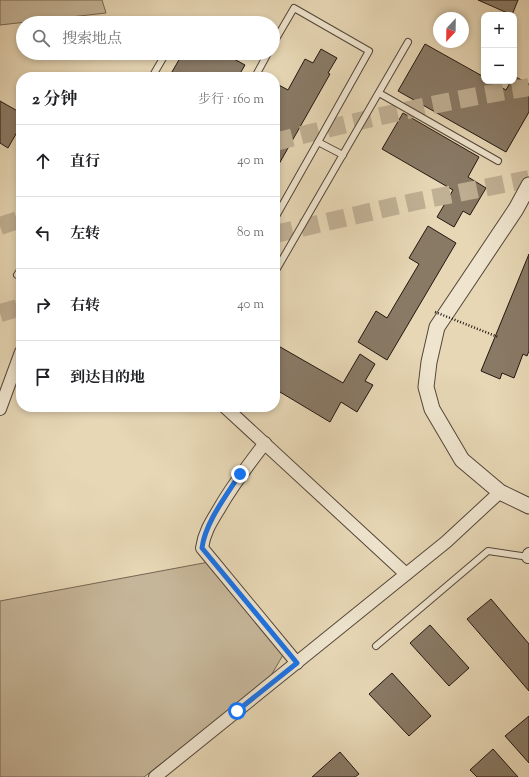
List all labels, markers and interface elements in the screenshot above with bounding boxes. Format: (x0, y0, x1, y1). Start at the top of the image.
north arrow (433, 12, 469, 48)
map controls (481, 12, 517, 84)
button: + (481, 12, 517, 48)
search box (16, 16, 280, 60)
icon: search (30, 27, 52, 49)
text: 搜索地点 (62, 29, 122, 50)
button: − (481, 48, 517, 84)
text: 2 分钟 (32, 88, 78, 112)
text: 步行 · 160 m (198, 91, 264, 109)
icon: ahead (32, 150, 54, 172)
text: 直行 (70, 152, 100, 173)
text: 40 m (237, 152, 264, 170)
icon: left (32, 222, 54, 244)
text: 左转 (70, 224, 100, 245)
text: 80 m (237, 224, 264, 242)
icon: right (32, 294, 54, 316)
text: 右转 (70, 296, 100, 317)
text: 40 m (237, 296, 264, 314)
icon: arrive (32, 366, 54, 388)
text: 到达目的地 (70, 368, 145, 389)
route end (231, 465, 249, 483)
route start (228, 702, 246, 720)

